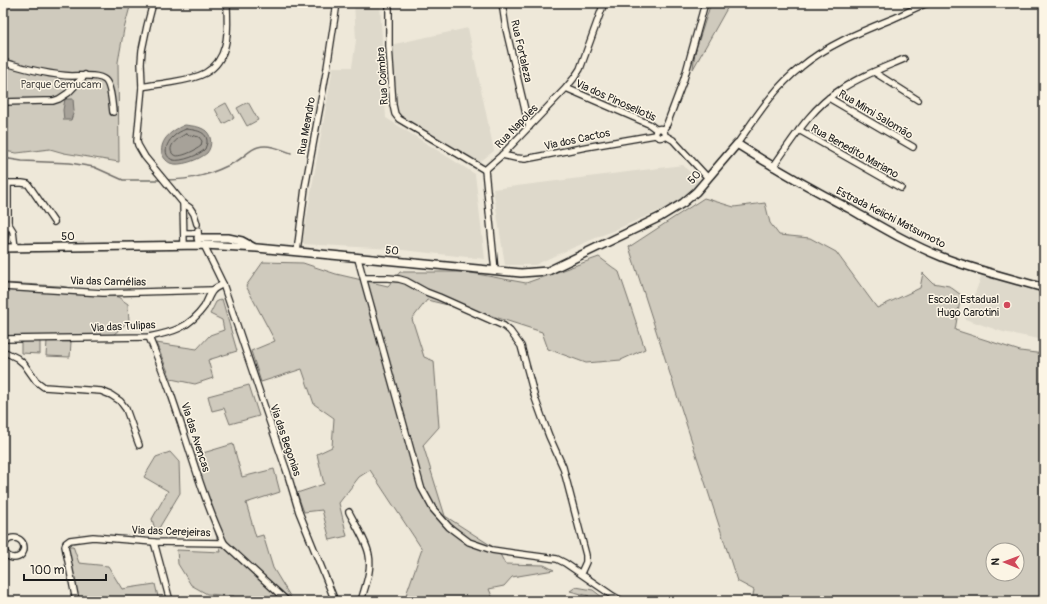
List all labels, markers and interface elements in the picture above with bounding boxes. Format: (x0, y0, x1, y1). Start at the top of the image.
street label: Rua Fortaleza (508, 19, 535, 84)
street label: Rua Coimbra (374, 47, 391, 105)
street label: Via dos Pinoseliotis (573, 77, 658, 124)
park label: Parque Cemucam (20, 78, 102, 91)
street label: Rua Mimi Salomão (836, 87, 915, 142)
street label: Rua Meandro (295, 96, 318, 156)
street label: Rua Napoles (492, 102, 541, 151)
street label: Rua Benedito Mariano (808, 122, 901, 181)
street label: Via dos Cactos (543, 126, 611, 153)
street label: 50 (685, 168, 704, 187)
street label: Estrada Keiichi Matsumoto (834, 184, 948, 251)
street label: 50 (61, 230, 75, 243)
street label: 50 (385, 243, 399, 258)
street label: Via das Camélias (70, 274, 146, 289)
place label: Escola Estadual Hugo Carotini (928, 293, 999, 319)
marker: Escola Estadual Hugo Carotini (1002, 300, 1012, 310)
street label: Via das Tulipas (90, 318, 156, 335)
street label: Via das Avencas (178, 401, 213, 474)
street label: Via das Begonias (267, 403, 304, 478)
street label: Via das Cerejeiras (131, 524, 211, 539)
north arrow (985, 542, 1025, 582)
scale bar (24, 556, 106, 582)
text: N (989, 557, 1002, 566)
text: 100 m (30, 563, 65, 578)

